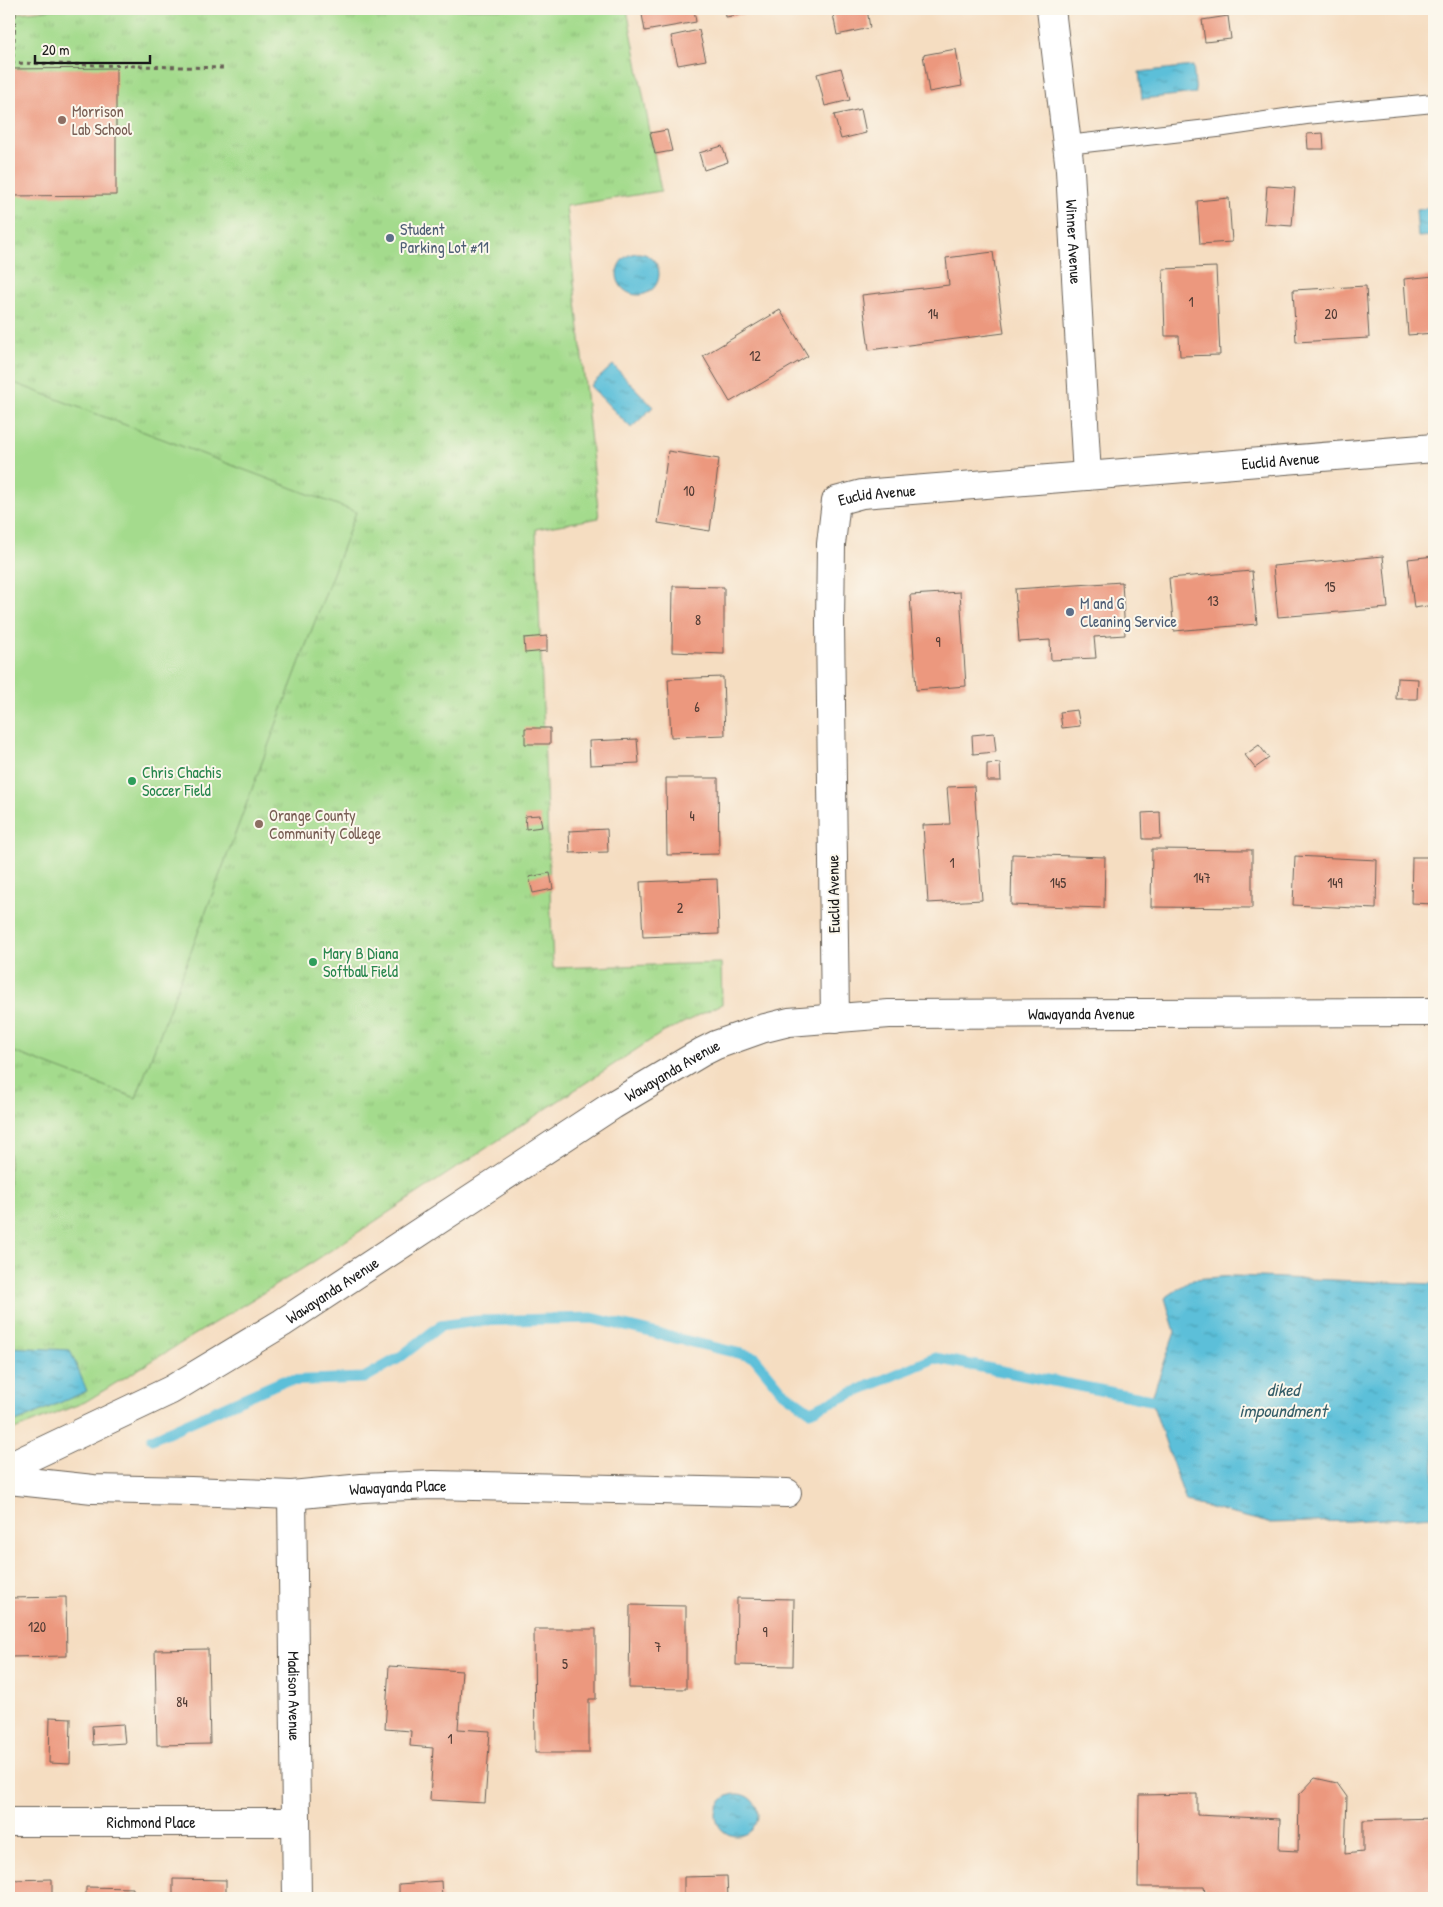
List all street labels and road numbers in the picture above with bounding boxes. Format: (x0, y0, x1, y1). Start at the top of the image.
street label: Winner Avenue (1061, 199, 1087, 285)
street label: Euclid Avenue (1241, 446, 1321, 474)
street label: Euclid Avenue (836, 479, 917, 511)
street label: Euclid Avenue (821, 854, 845, 933)
street label: Wawayanda Avenue (1028, 1002, 1136, 1024)
street label: Wawayanda Avenue (620, 1034, 724, 1107)
street label: Wawayanda Avenue (281, 1251, 383, 1329)
street label: Wawayanda Place (348, 1474, 447, 1500)
street label: Madison Avenue (283, 1651, 306, 1742)
street label: Richmond Place (106, 1811, 196, 1833)

